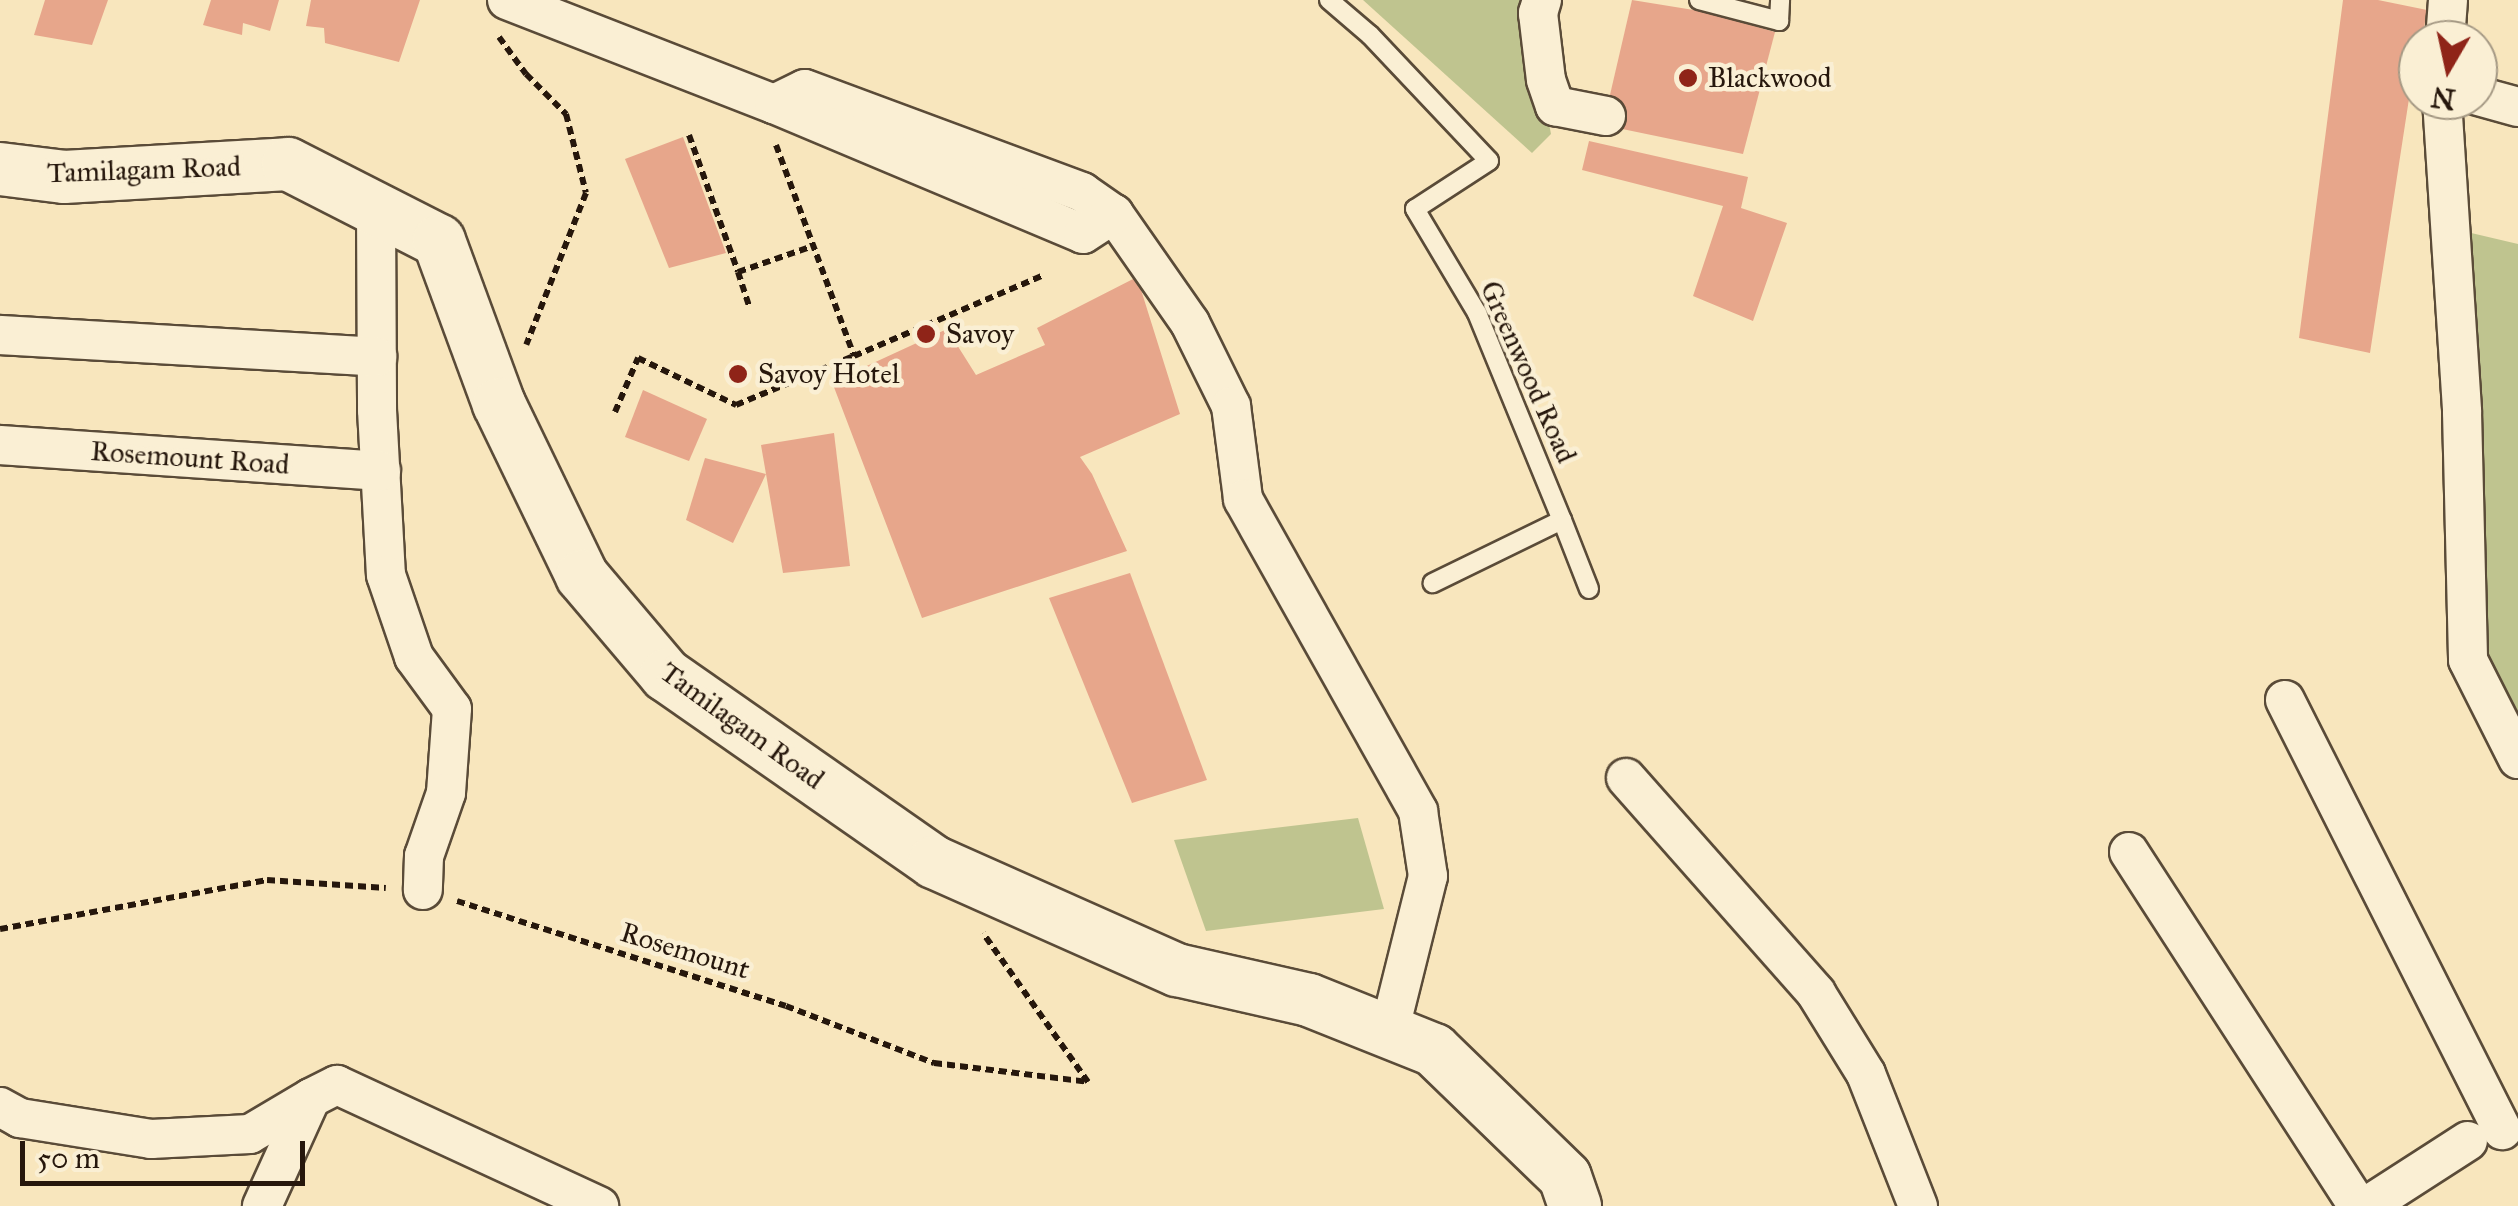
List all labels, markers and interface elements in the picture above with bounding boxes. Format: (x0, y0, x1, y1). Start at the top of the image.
north arrow (2398, 20, 2498, 120)
place label: Blackwood (1708, 61, 1832, 95)
marker: Blackwood (1677, 67, 1699, 89)
text: N (2429, 79, 2458, 117)
street label: Tamilagam Road (46, 150, 242, 190)
street label: Greenwood Road (1473, 276, 1583, 468)
place label: Savoy (946, 317, 1014, 351)
marker: Savoy (915, 323, 937, 345)
place label: Savoy Hotel (758, 357, 899, 391)
marker: Savoy Hotel (727, 363, 749, 385)
street label: Rosemount Road (90, 434, 290, 482)
street label: Tamilagam Road (654, 655, 830, 797)
street label: Rosemount (616, 915, 754, 987)
scale bar (25, 1121, 310, 1183)
text: 50 m (37, 1140, 100, 1176)

